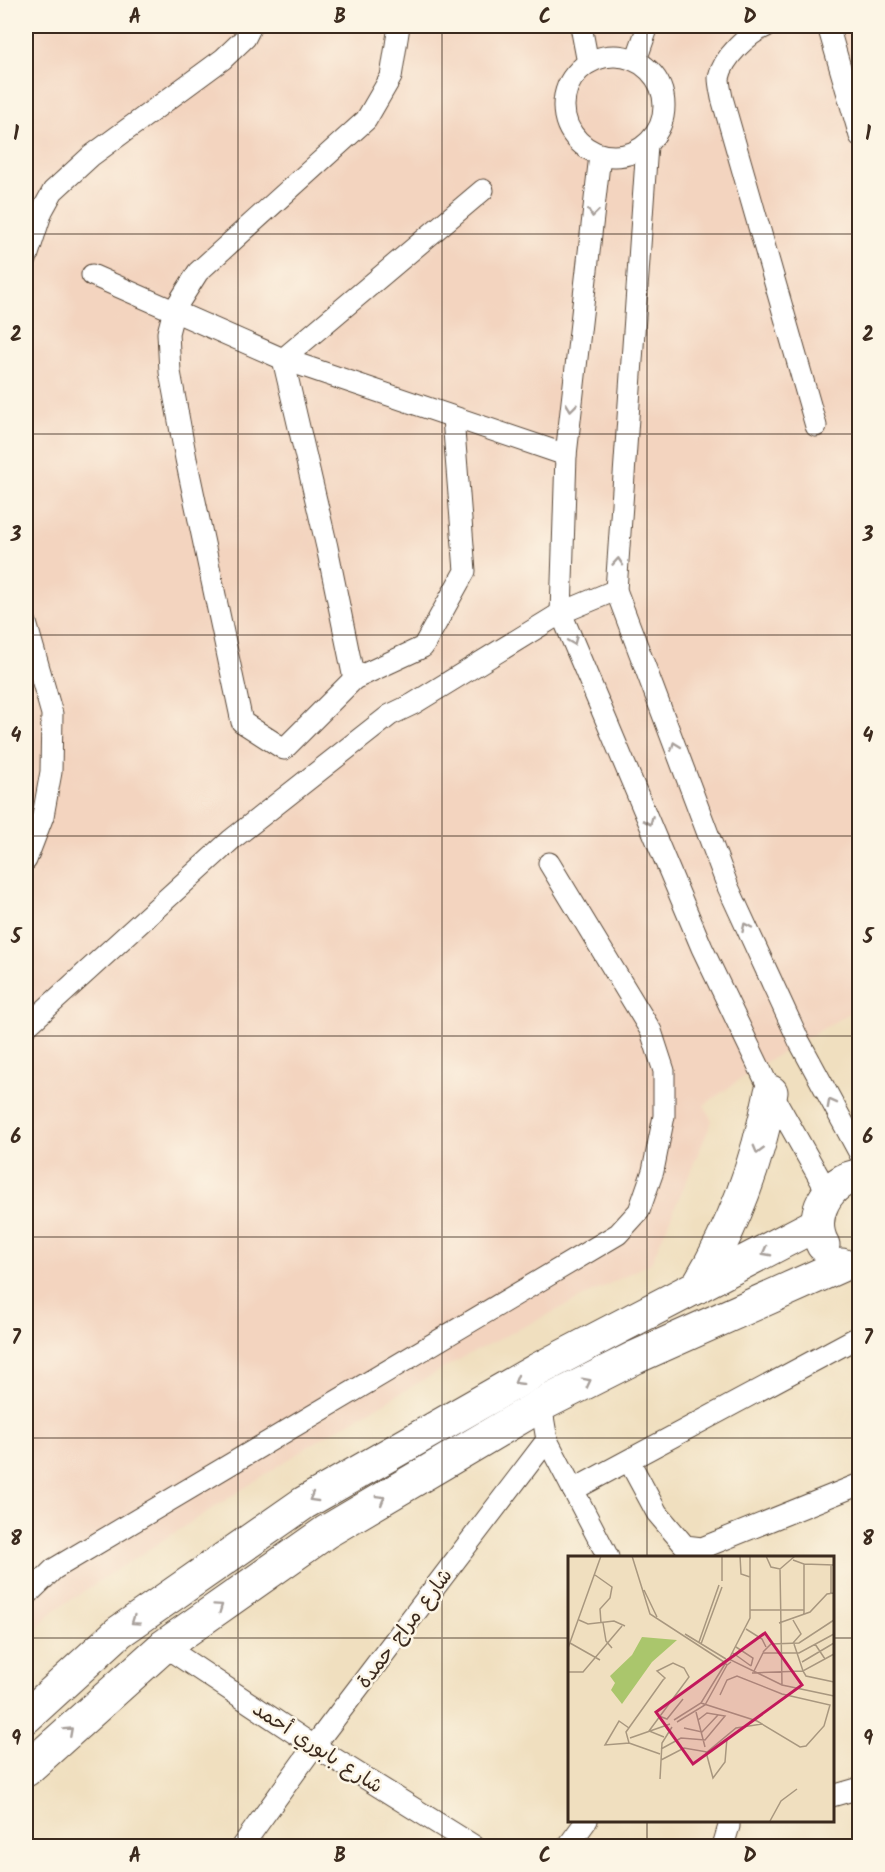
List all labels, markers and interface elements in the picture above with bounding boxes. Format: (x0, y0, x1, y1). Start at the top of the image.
text: A (129, 2, 141, 34)
text: B (334, 2, 346, 34)
text: C (539, 2, 551, 34)
text: D (743, 2, 757, 34)
text: 1 (13, 119, 19, 151)
text: 1 (865, 119, 871, 151)
one-way arrow (588, 209, 600, 218)
text: 2 (10, 320, 22, 352)
text: 2 (862, 320, 874, 352)
one-way arrow (565, 402, 578, 411)
text: 3 (10, 520, 22, 552)
text: 3 (862, 520, 874, 552)
one-way arrow (611, 557, 624, 566)
one-way arrow (566, 635, 578, 646)
text: 4 (11, 721, 22, 753)
text: 4 (863, 721, 874, 753)
one-way arrow (670, 741, 682, 752)
one-way arrow (642, 814, 654, 825)
text: 5 (10, 922, 23, 954)
text: 5 (862, 922, 875, 954)
one-way arrow (742, 923, 754, 934)
one-way arrow (827, 1098, 838, 1109)
text: 6 (11, 1122, 22, 1154)
text: 6 (863, 1122, 874, 1154)
one-way arrow (753, 1144, 766, 1154)
one-way arrow (762, 1245, 772, 1256)
text: 7 (11, 1323, 21, 1355)
text: 7 (863, 1323, 873, 1355)
one-way arrow (514, 1373, 525, 1385)
one-way arrow (581, 1377, 592, 1389)
one-way arrow (309, 1491, 319, 1503)
one-way arrow (375, 1495, 385, 1506)
text: 8 (10, 1524, 22, 1556)
text: 8 (862, 1524, 874, 1556)
inset map (568, 1556, 834, 1821)
street label: شارع مراح حمدة (350, 1562, 462, 1696)
one-way arrow (213, 1603, 224, 1614)
one-way arrow (131, 1614, 142, 1625)
street label: شارع بابوري أحمد (245, 1694, 389, 1803)
text: 9 (11, 1724, 21, 1756)
text: 9 (863, 1724, 873, 1756)
one-way arrow (62, 1727, 73, 1738)
text: A (129, 1841, 141, 1872)
text: B (334, 1841, 346, 1872)
text: C (539, 1841, 551, 1872)
text: D (743, 1841, 757, 1872)

